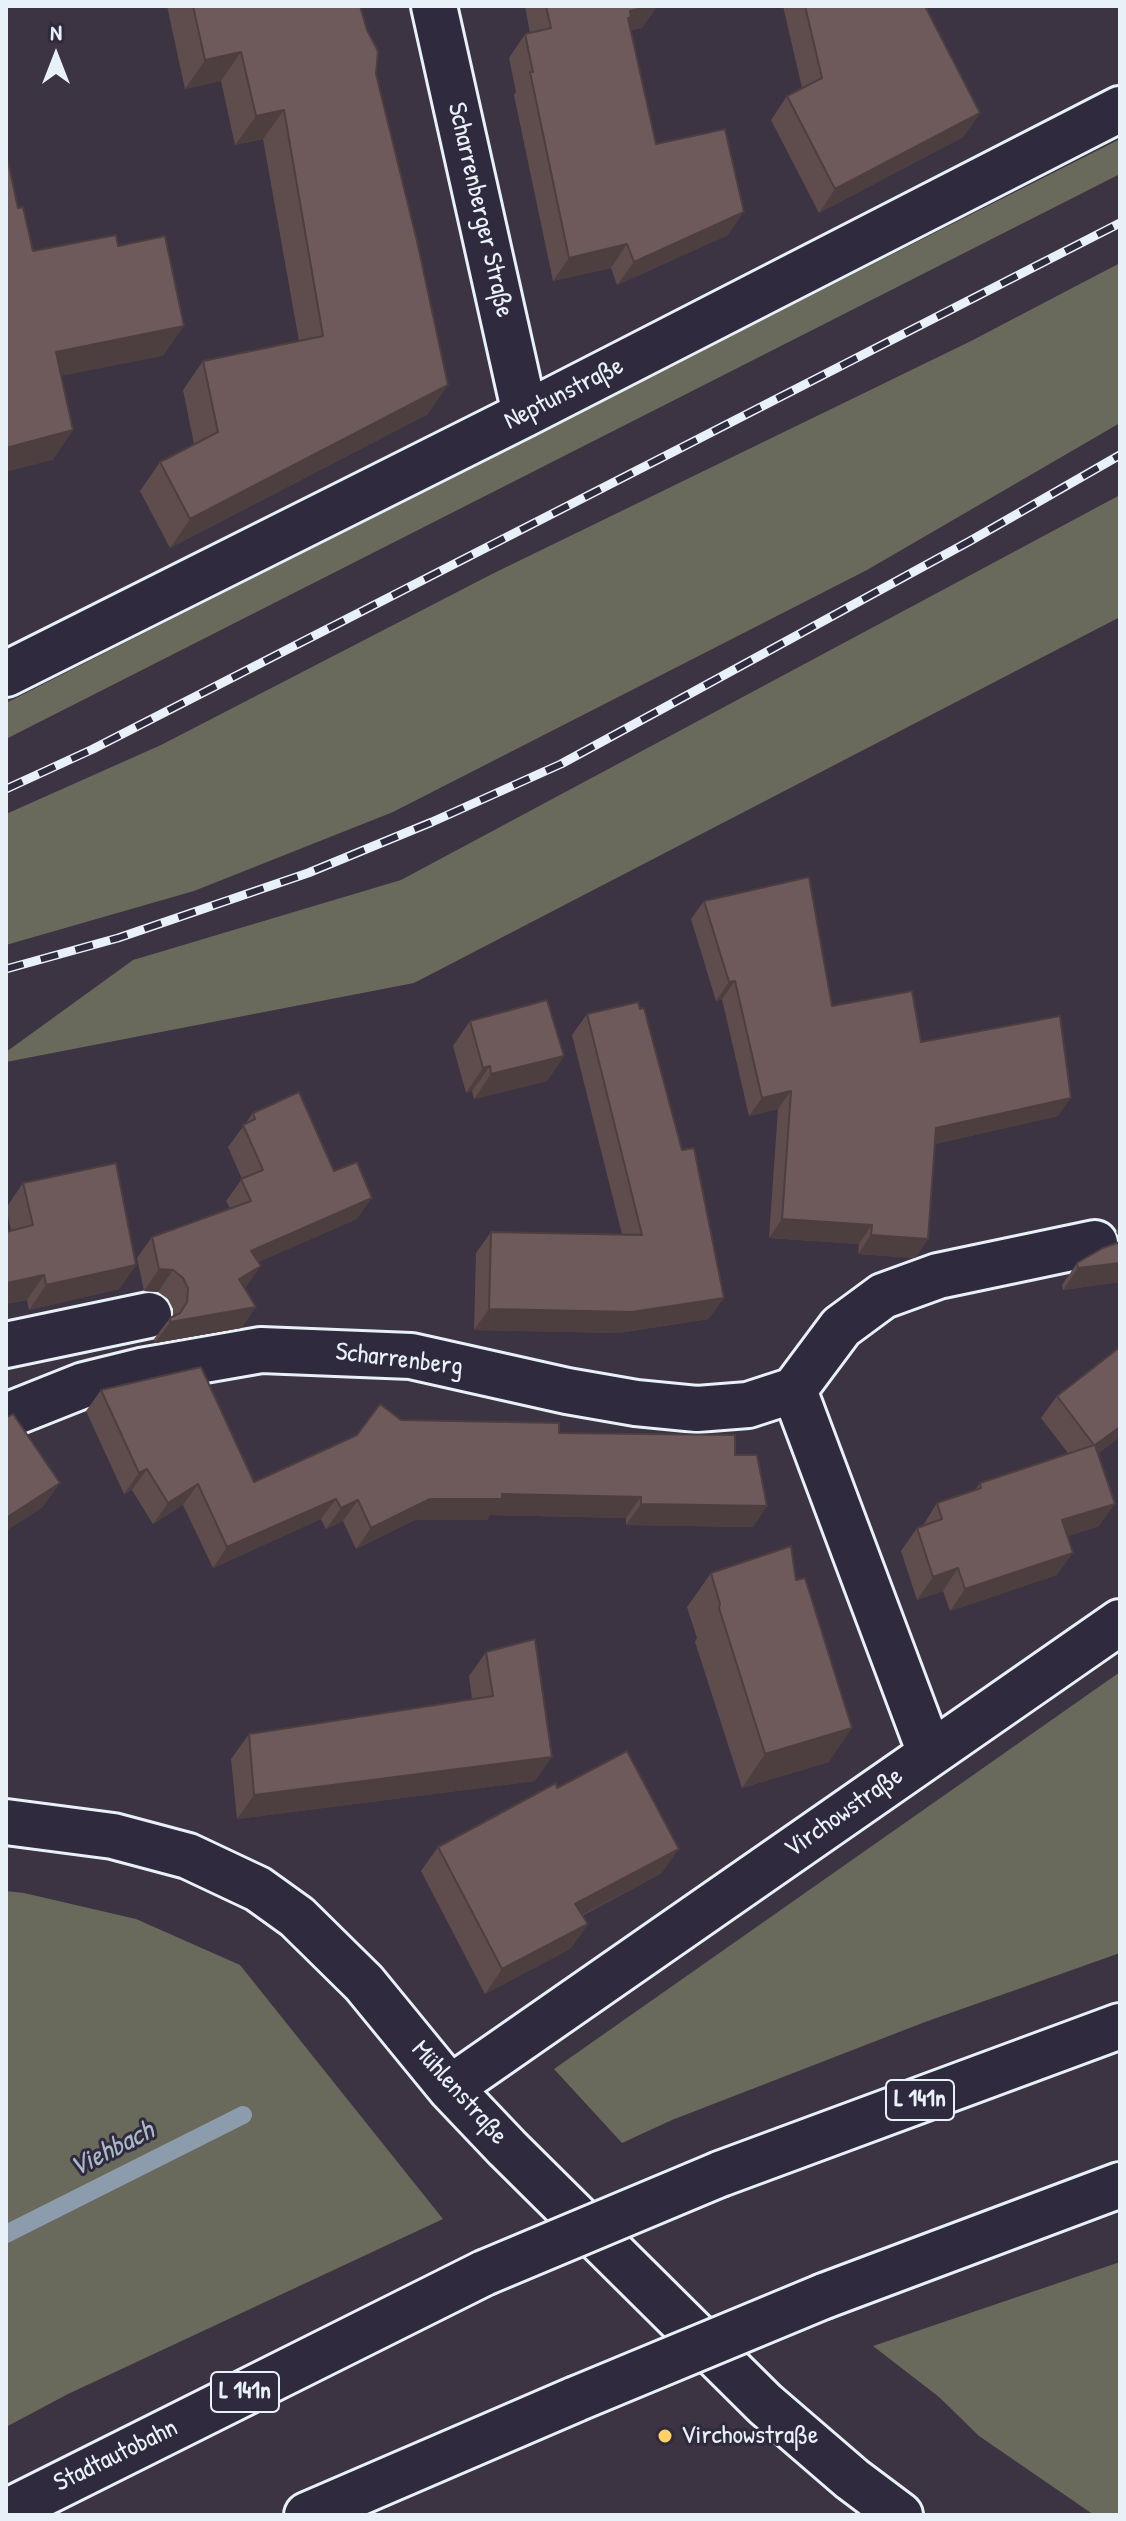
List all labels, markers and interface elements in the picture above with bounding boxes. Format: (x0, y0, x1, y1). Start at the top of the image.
north arrow (16, 16, 96, 96)
text: N (50, 17, 62, 47)
street label: Scharrenberger Straße (440, 100, 520, 320)
street label: Neptunstraße (499, 351, 629, 437)
street label: Scharrenberg (334, 1337, 464, 1383)
street label: Virchowstraße (779, 1761, 909, 1865)
street label: Mühlenstraße (404, 2035, 514, 2151)
road number: L 141n (886, 2080, 954, 2120)
water label: Viehbach (64, 2115, 160, 2185)
road number: L 141n (211, 2372, 279, 2412)
street label: Stadtautobahn (49, 2413, 183, 2499)
place label: Virchowstraße (681, 2420, 818, 2452)
marker: Virchowstraße (656, 2427, 674, 2445)

